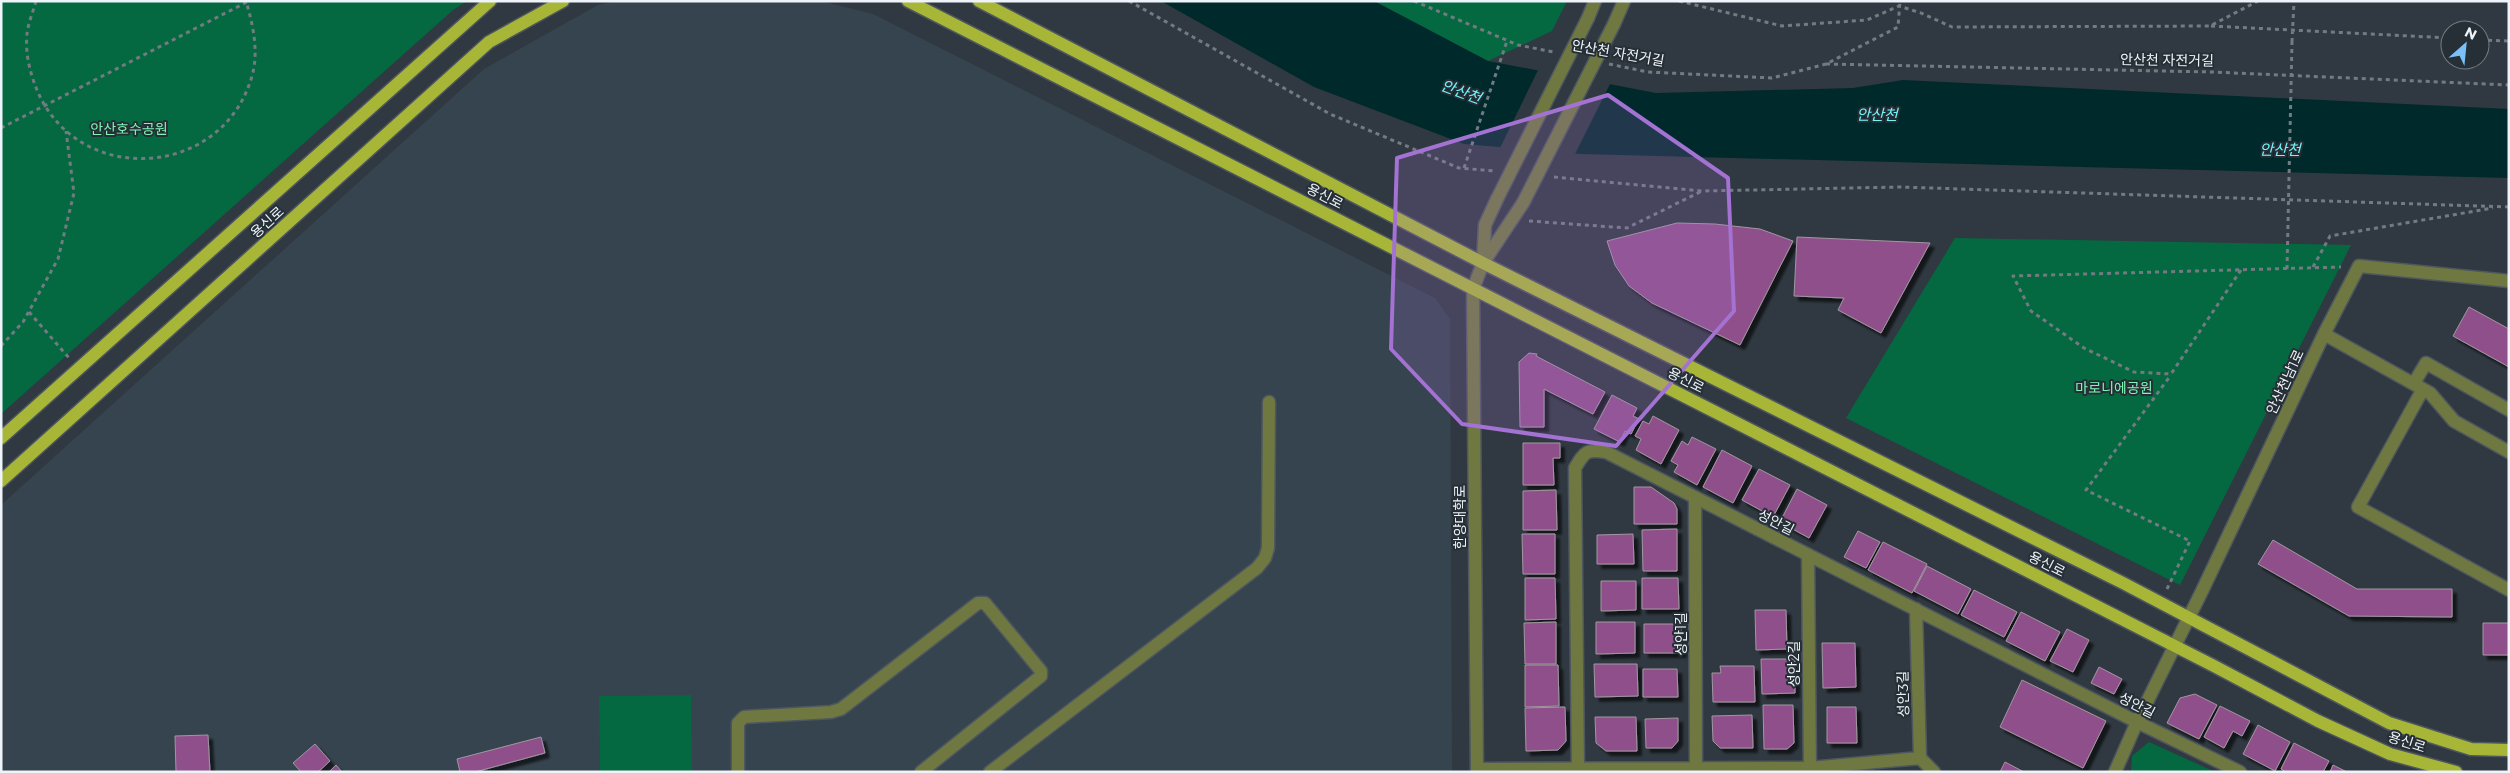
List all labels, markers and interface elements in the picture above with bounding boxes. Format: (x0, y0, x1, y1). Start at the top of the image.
north arrow (2440, 20, 2490, 70)
text: N (2462, 23, 2480, 44)
street label: 안산천 자전거길 (1570, 36, 1666, 70)
street label: 안산천 자전거길 (2120, 50, 2214, 70)
water label: 안산천 (1438, 76, 1486, 108)
water label: 안산천 (1856, 105, 1900, 124)
park label: 안산호수공원 (90, 120, 168, 138)
water label: 안산천 (2259, 140, 2303, 159)
street label: 용신로 (1304, 179, 1346, 213)
street label: 용신로 (247, 202, 287, 242)
street label: 안산천남1로 (2262, 347, 2308, 417)
street label: 용신로 (1665, 363, 1707, 397)
park label: 마로니에공원 (2075, 379, 2153, 397)
street label: 한양대학로 (1451, 485, 1469, 549)
street label: 성안길 (1755, 505, 1797, 539)
street label: 용신로 (2026, 547, 2068, 581)
street label: 성안1길 (1672, 612, 1690, 656)
street label: 성안2길 (1785, 641, 1803, 687)
street label: 성안3길 (1894, 671, 1912, 717)
street label: 성안길 (2116, 688, 2158, 722)
street label: 용신로 (2386, 727, 2428, 757)

